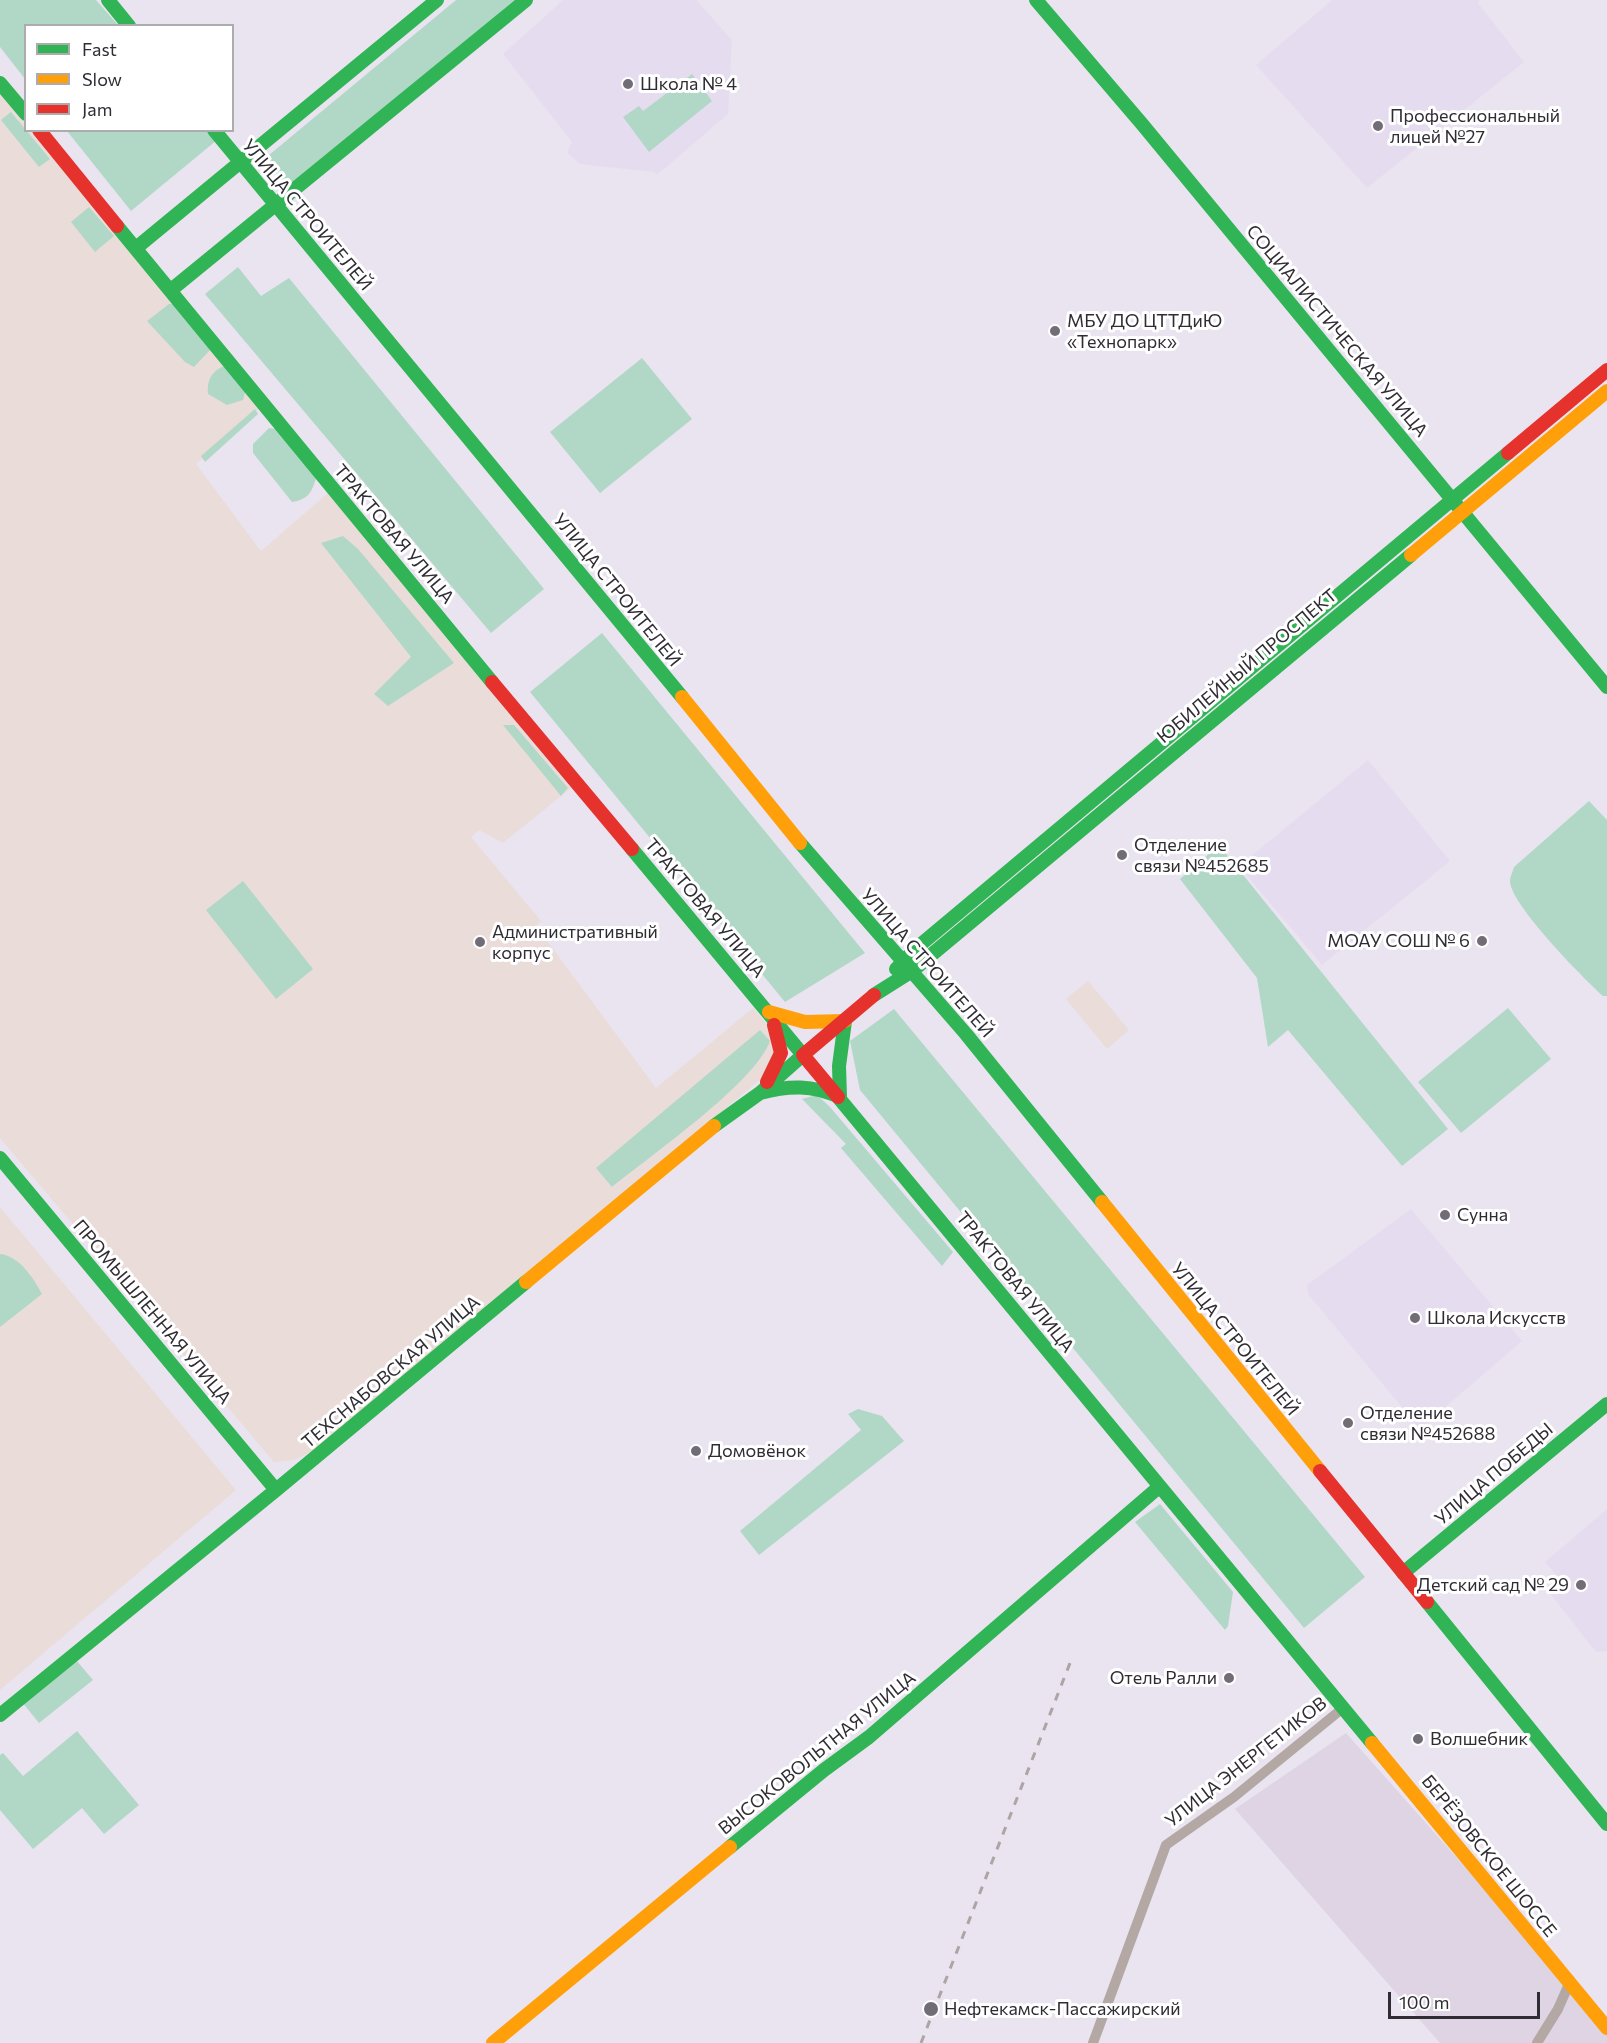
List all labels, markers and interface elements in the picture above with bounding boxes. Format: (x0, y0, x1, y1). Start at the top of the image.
legend (24, 24, 234, 132)
text: Fast (82, 38, 117, 60)
text: Slow (82, 68, 122, 90)
place label: Школа № 4 (640, 73, 737, 95)
marker: Школа № 4 (621, 77, 635, 91)
text: Jam (82, 98, 112, 120)
place label: Профессиональный лицей №27 (1390, 105, 1560, 148)
marker: Профессиональный лицей №27 (1371, 119, 1385, 133)
street label: УЛИЦА СТРОИТЕЛЕЙ (237, 135, 377, 295)
street label: СОЦИАЛИСТИЧЕСКАЯ УЛИЦА (1242, 221, 1432, 441)
place label: МБУ ДО ЦТТДиЮ «Технопарк» (1067, 310, 1222, 352)
marker: МБУ ДО ЦТТДиЮ «Технопарк» (1048, 324, 1062, 338)
street label: ТРАКТОВАЯ УЛИЦА (329, 460, 459, 608)
street label: УЛИЦА СТРОИТЕЛЕЙ (549, 509, 685, 671)
street label: ЮБИЛЕЙНЫЙ ПРОСПЕКТ (1153, 584, 1341, 748)
street label: ТРАКТОВАЯ УЛИЦА (640, 834, 770, 982)
place label: Отделение связи №452685 (1134, 834, 1269, 876)
marker: Отделение связи №452685 (1115, 848, 1129, 862)
street label: УЛИЦА СТРОИТЕЛЕЙ (856, 884, 998, 1042)
place label: Административный корпус (492, 921, 658, 964)
place label: МОАУ СОШ № 6 (1327, 930, 1470, 952)
marker: МОАУ СОШ № 6 (1475, 934, 1489, 948)
marker: Административный корпус (473, 935, 487, 949)
place label: Сунна (1457, 1204, 1508, 1226)
street label: ТРАКТОВАЯ УЛИЦА (951, 1207, 1079, 1357)
marker: Сунна (1438, 1208, 1452, 1222)
street label: ПРОМЫШЛЕННАЯ УЛИЦА (68, 1215, 236, 1409)
street label: УЛИЦА СТРОИТЕЛЕЙ (1167, 1258, 1303, 1420)
street label: ТЕХСНАБОВСКАЯ УЛИЦА (298, 1291, 484, 1453)
place label: Школа Искусств (1427, 1307, 1566, 1329)
marker: Школа Искусств (1408, 1311, 1422, 1325)
place label: Отделение связи №452688 (1360, 1402, 1495, 1444)
marker: Отделение связи №452688 (1341, 1416, 1355, 1430)
street label: УЛИЦА ПОБЕДЫ (1431, 1418, 1557, 1530)
place label: Домовёнок (708, 1440, 806, 1462)
marker: Домовёнок (689, 1444, 703, 1458)
place label: Детский сад № 29 (1417, 1574, 1569, 1596)
marker: Детский сад № 29 (1574, 1578, 1588, 1592)
street label: ВЫСОКОВОЛЬТНАЯ УЛИЦА (714, 1667, 920, 1839)
place label: Отель Ралли (1110, 1667, 1217, 1689)
marker: Отель Ралли (1222, 1671, 1236, 1685)
street label: УЛИЦА ЭНЕРГЕТИКОВ (1161, 1692, 1331, 1832)
place label: Волшебник (1430, 1728, 1528, 1750)
marker: Волшебник (1411, 1732, 1425, 1746)
street label: БЕРЁЗОВСКОЕ ШОССЕ (1417, 1771, 1561, 1941)
scale bar (1391, 1980, 1542, 2018)
text: 100 m (1399, 1991, 1449, 2013)
place label: Нефтекамск-Пассажирский (944, 1998, 1181, 2020)
marker: Нефтекамск-Пассажирский (922, 2000, 940, 2018)

